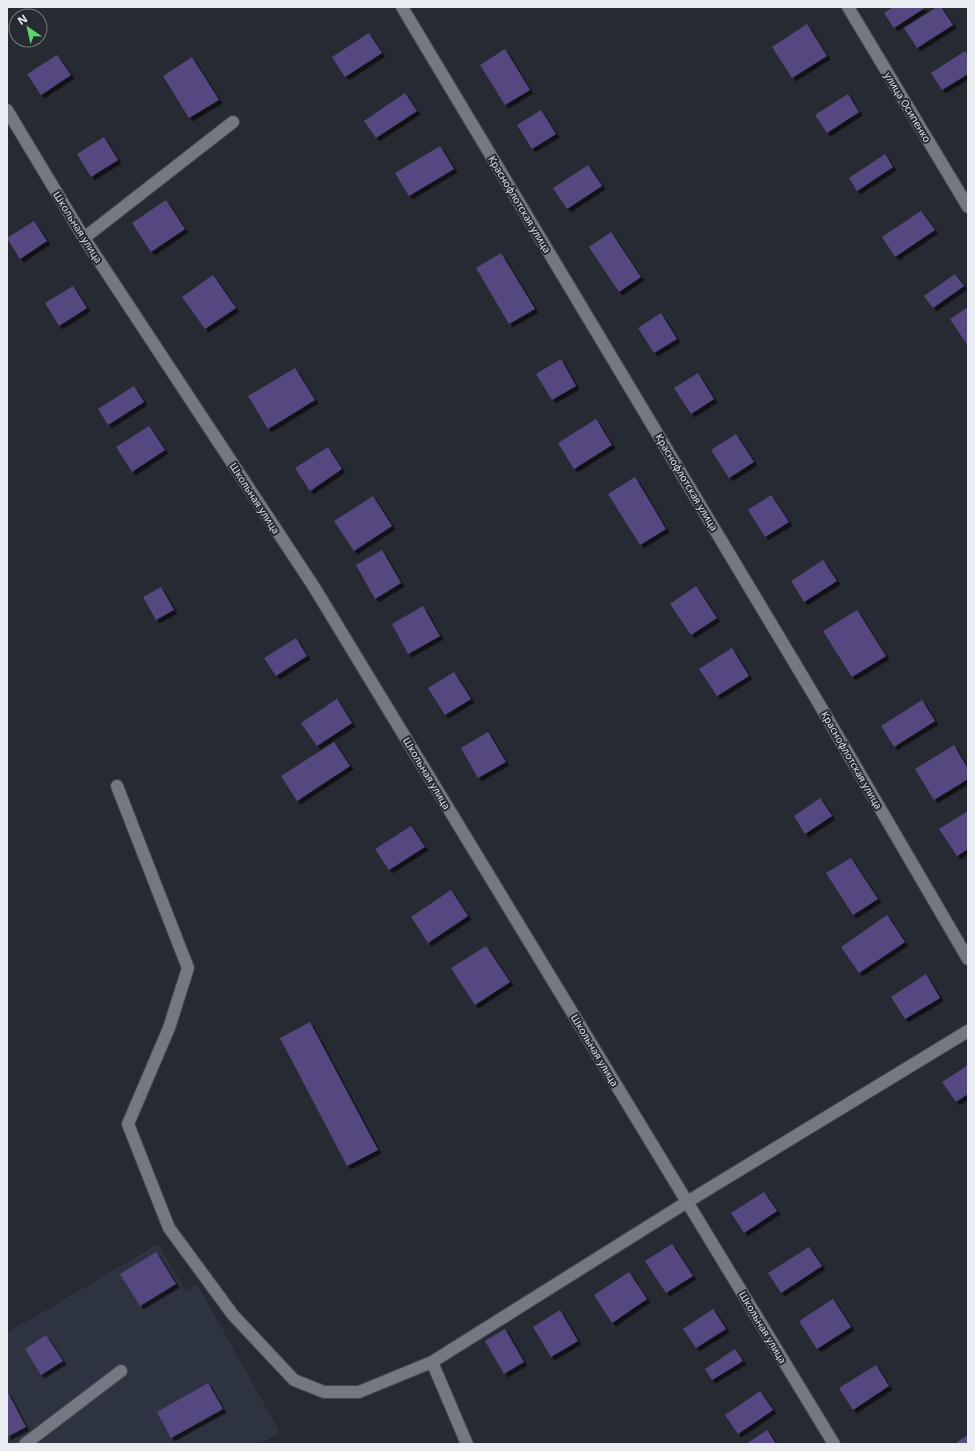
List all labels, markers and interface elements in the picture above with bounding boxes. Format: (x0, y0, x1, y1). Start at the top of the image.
north arrow (8, 8, 48, 48)
text: N (14, 11, 30, 28)
street label: улица Осипенко (881, 69, 935, 145)
street label: Краснофлотская улица (485, 153, 555, 255)
street label: Школьная улица (50, 189, 106, 265)
street label: Краснофлотская улица (652, 431, 722, 533)
street label: Школьная улица (227, 460, 283, 536)
street label: Краснофлотская улица (818, 708, 886, 812)
street label: Школьная улица (400, 734, 454, 812)
street label: Школьная улица (568, 1011, 622, 1089)
street label: Школьная улица (736, 1288, 790, 1366)

